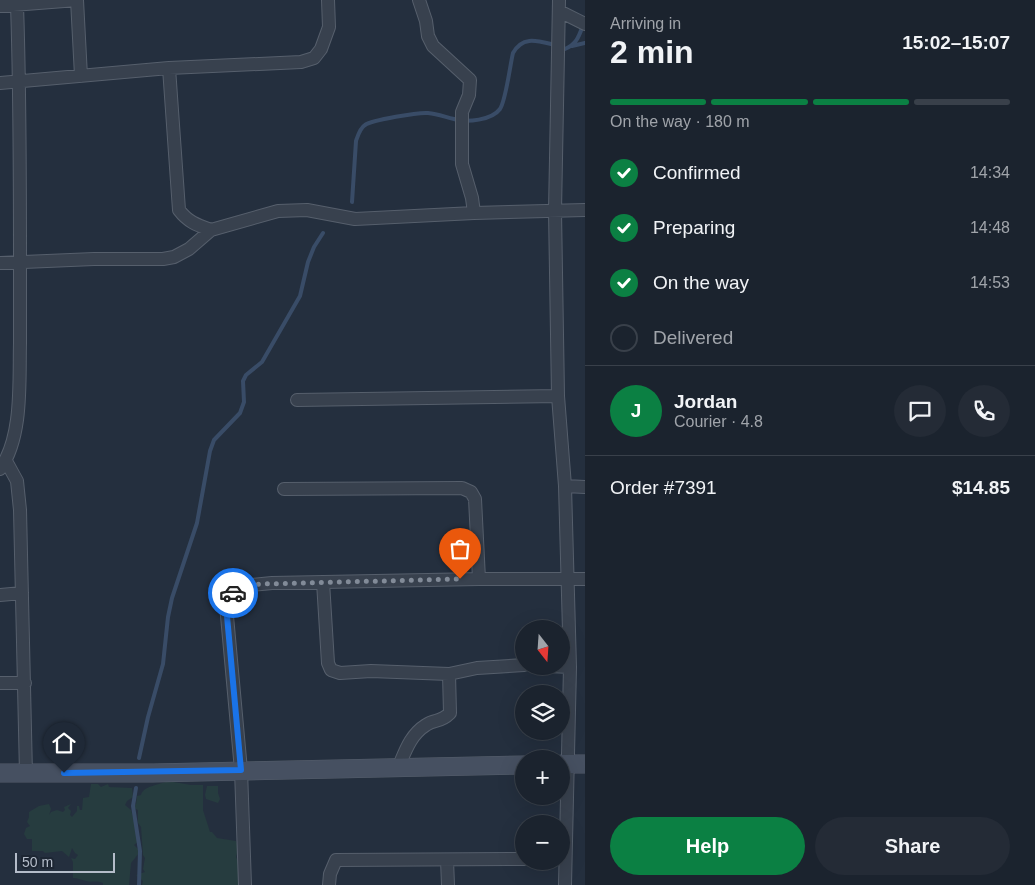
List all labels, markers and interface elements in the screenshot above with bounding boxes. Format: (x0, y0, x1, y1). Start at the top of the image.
text: Arriving in (610, 15, 681, 32)
text: 15:02–15:07 (902, 32, 1010, 53)
text: 2 min (610, 34, 694, 70)
text: On the way · 180 m (610, 113, 750, 130)
icon: check (610, 159, 638, 187)
text: Confirmed (653, 162, 741, 183)
text: 14:34 (970, 164, 1010, 181)
icon: check (610, 214, 638, 242)
text: Preparing (653, 217, 735, 238)
text: 14:48 (970, 219, 1010, 236)
icon: check (610, 269, 638, 297)
text: On the way (653, 272, 749, 293)
text: 14:53 (970, 274, 1010, 291)
text: Delivered (653, 327, 733, 348)
button: chat (894, 385, 946, 437)
button: phone (958, 385, 1010, 437)
text: Jordan (674, 391, 737, 412)
text: J (631, 400, 641, 421)
text: Courier · 4.8 (674, 413, 763, 430)
text: Order #7391 (610, 477, 717, 498)
text: $14.85 (952, 477, 1010, 498)
pin (439, 528, 481, 579)
icon: bag (446, 535, 474, 563)
courier (208, 568, 258, 618)
icon: car (219, 579, 247, 607)
north arrow (515, 620, 570, 675)
map controls (515, 620, 570, 870)
button: layers (515, 685, 570, 740)
pin (43, 722, 85, 773)
icon: home (50, 729, 78, 757)
button: + (515, 750, 570, 805)
button: − (515, 815, 570, 870)
button: Help (610, 817, 805, 875)
button: Share (815, 817, 1010, 875)
scale bar (15, 850, 115, 873)
text: 50 m (22, 854, 53, 870)

